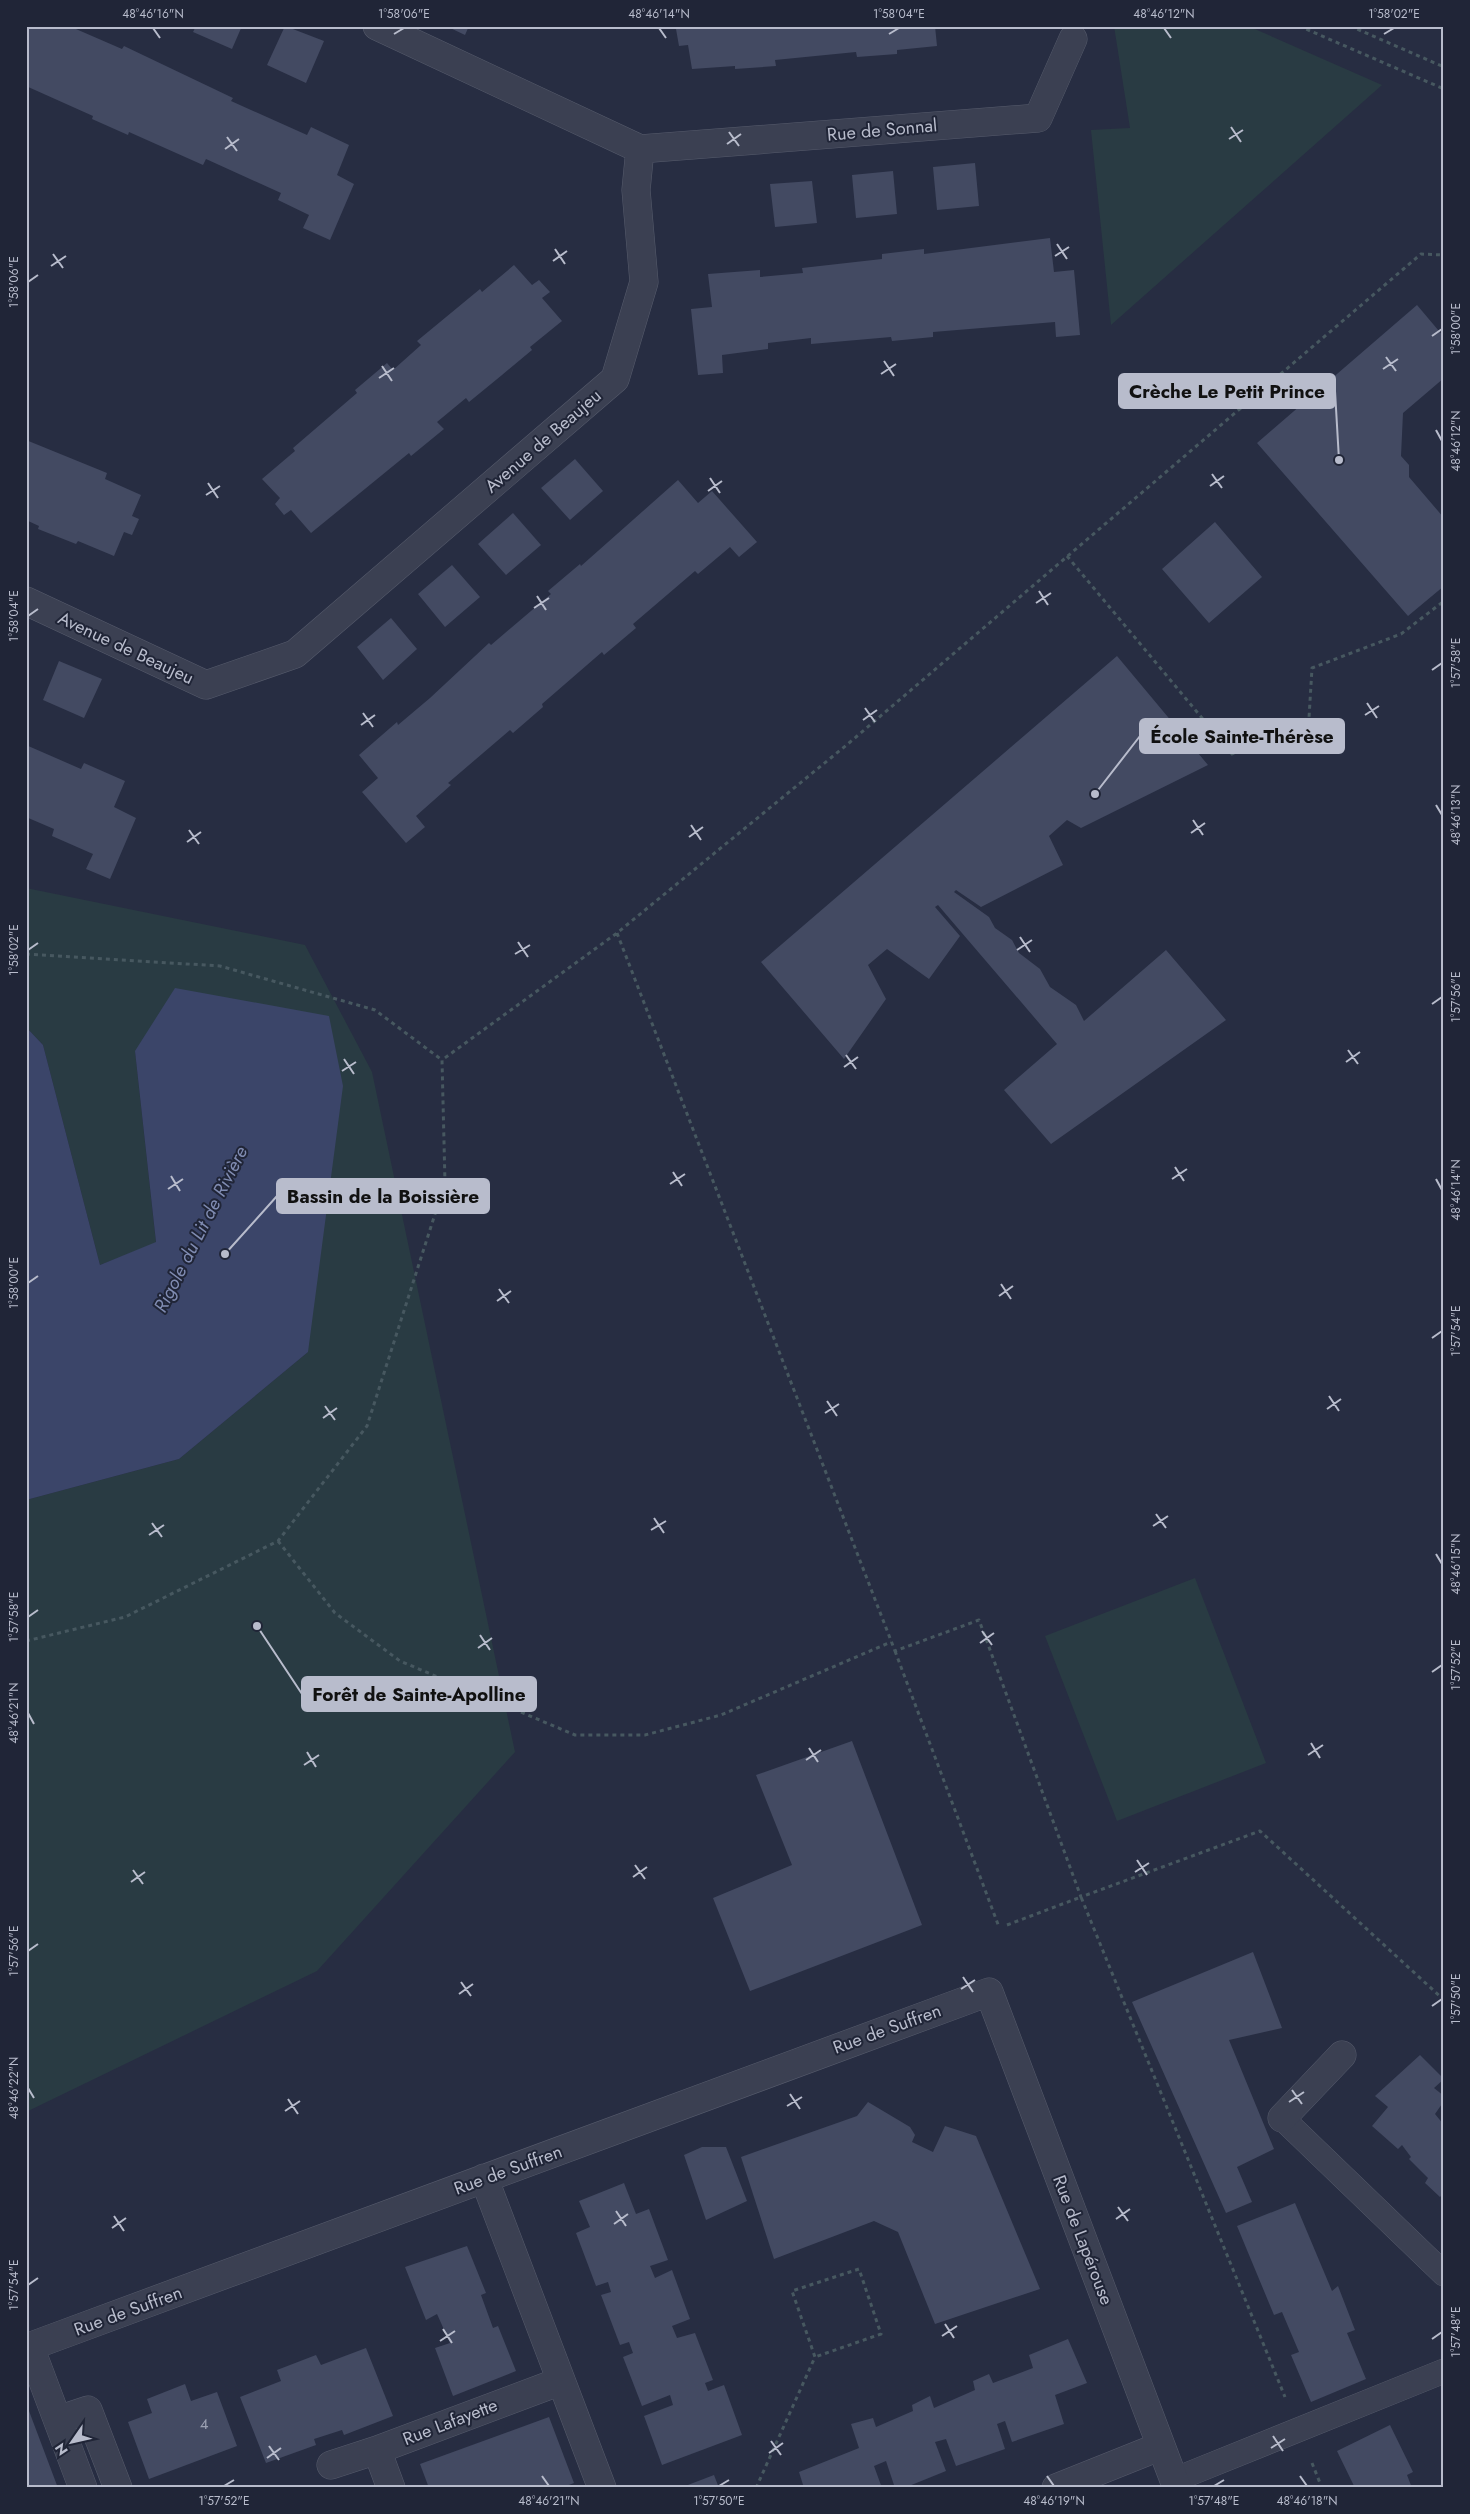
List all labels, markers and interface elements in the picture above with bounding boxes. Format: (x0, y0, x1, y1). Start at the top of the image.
text: 48°46'16"N (122, 5, 184, 23)
text: 1°58'06"E (378, 5, 430, 23)
text: 48°46'14"N (628, 5, 690, 23)
text: 1°58'04"E (873, 5, 925, 23)
text: 48°46'12"N (1133, 5, 1195, 23)
text: 1°58'02"E (1368, 5, 1420, 23)
street label: Rue de Sonnal (826, 112, 938, 148)
text: 1°58'06"E (5, 256, 23, 308)
text: 1°58'00"E (1447, 303, 1465, 355)
callout: Crèche Le Petit Prince (1119, 374, 1335, 408)
text: Crèche Le Petit Prince (1129, 378, 1325, 405)
street label: Avenue de Beaujeu (479, 383, 607, 499)
text: 48°46'12"N (1447, 410, 1465, 472)
text: 1°58'04"E (5, 590, 23, 642)
street label: Avenue de Beaujeu (54, 605, 198, 691)
text: 1°57'58"E (1447, 638, 1465, 688)
callout: École Sainte-Thérèse (1140, 719, 1344, 753)
text: École Sainte-Thérèse (1150, 723, 1334, 750)
text: 48°46'13"N (1447, 784, 1465, 846)
text: 1°58'02"E (5, 924, 23, 976)
text: 1°57'56"E (1447, 971, 1465, 1023)
water label: Rigole du Lit de Rivière (147, 1141, 254, 1317)
text: 48°46'14"N (1447, 1159, 1465, 1221)
callout: Bassin de la Boissière (277, 1179, 489, 1213)
text: Bassin de la Boissière (287, 1183, 479, 1210)
text: 1°58'00"E (5, 1257, 23, 1309)
text: 1°57'54"E (1447, 1305, 1465, 1357)
text: 48°46'15"N (1447, 1533, 1465, 1595)
text: 1°57'58"E (5, 1592, 23, 1642)
text: 1°57'52"E (1447, 1639, 1465, 1691)
callout: Forêt de Sainte-Apolline (302, 1677, 536, 1711)
text: Forêt de Sainte-Apolline (312, 1681, 526, 1708)
text: 48°46'21"N (5, 1682, 23, 1744)
text: 1°57'56"E (5, 1925, 23, 1977)
text: 1°57'50"E (1447, 1973, 1465, 2025)
street label: Rue de Suffren (829, 1997, 945, 2061)
text: 48°46'22"N (5, 2057, 23, 2119)
street label: Rue de Suffren (450, 2138, 566, 2202)
street label: Rue de Lapérouse (1046, 2171, 1120, 2309)
text: 1°57'54"E (5, 2259, 23, 2311)
street label: Rue de Suffren (70, 2279, 186, 2343)
text: 1°57'48"E (1447, 2307, 1465, 2357)
street label: Rue Lafayette (399, 2392, 501, 2452)
house number: 4 (200, 2413, 209, 2435)
north arrow (48, 2416, 98, 2466)
text: N (50, 2439, 73, 2459)
text: 1°57'52"E (198, 2492, 250, 2510)
text: 48°46'21"N (518, 2492, 580, 2510)
text: 1°57'50"E (693, 2492, 745, 2510)
text: 48°46'19"N (1023, 2492, 1085, 2510)
text: 1°57'48"E (1189, 2492, 1239, 2510)
text: 48°46'18"N (1276, 2492, 1338, 2510)

